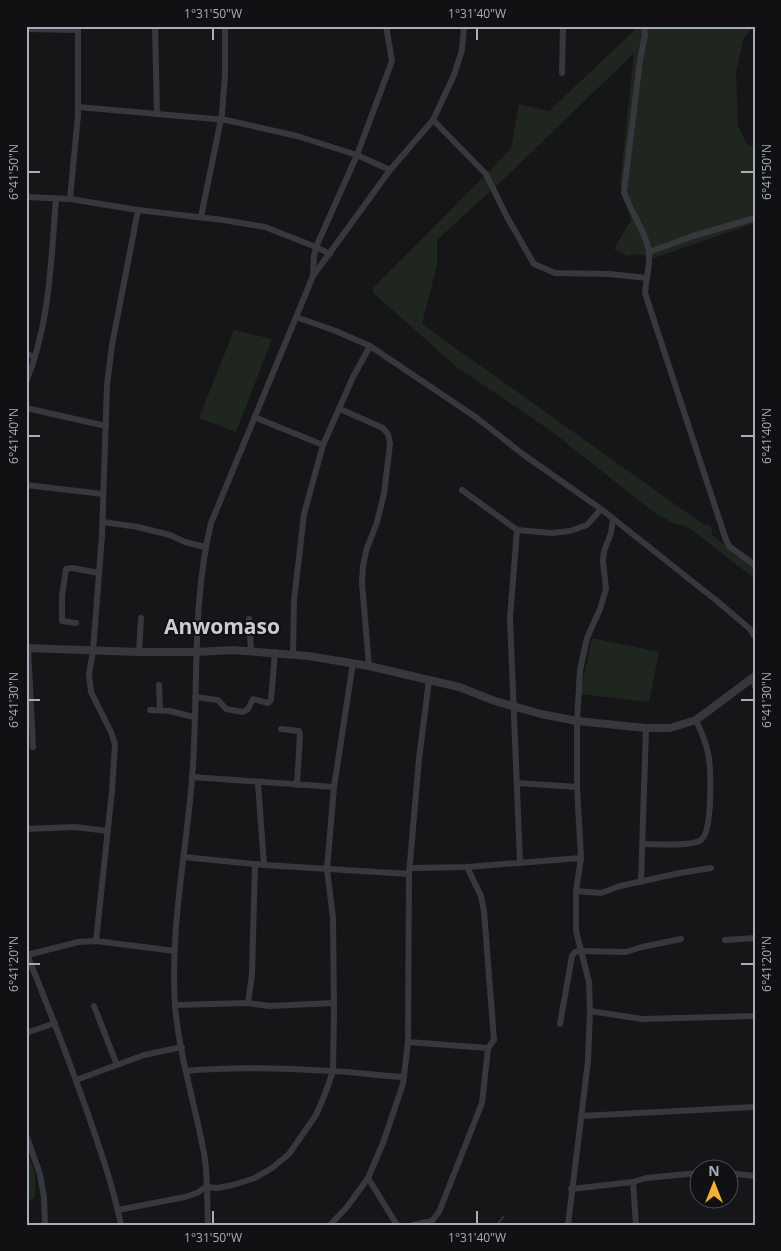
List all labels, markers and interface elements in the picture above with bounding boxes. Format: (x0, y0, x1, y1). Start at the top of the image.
text: 1°31'50"W (184, 5, 242, 22)
text: 1°31'40"W (448, 5, 506, 22)
text: 6°41'50"N (5, 144, 22, 200)
text: 6°41'50"N (758, 144, 775, 200)
text: 6°41'40"N (5, 408, 22, 464)
text: 6°41'40"N (758, 408, 775, 464)
district label: Anwomaso (164, 612, 280, 640)
text: 6°41'30"N (5, 672, 22, 728)
text: 6°41'30"N (758, 672, 775, 728)
text: 6°41'20"N (5, 936, 22, 992)
text: 6°41'20"N (758, 936, 775, 992)
north arrow (688, 1158, 738, 1208)
text: N (708, 1161, 720, 1180)
text: 1°31'50"W (184, 1229, 242, 1246)
text: 1°31'40"W (448, 1229, 506, 1246)

